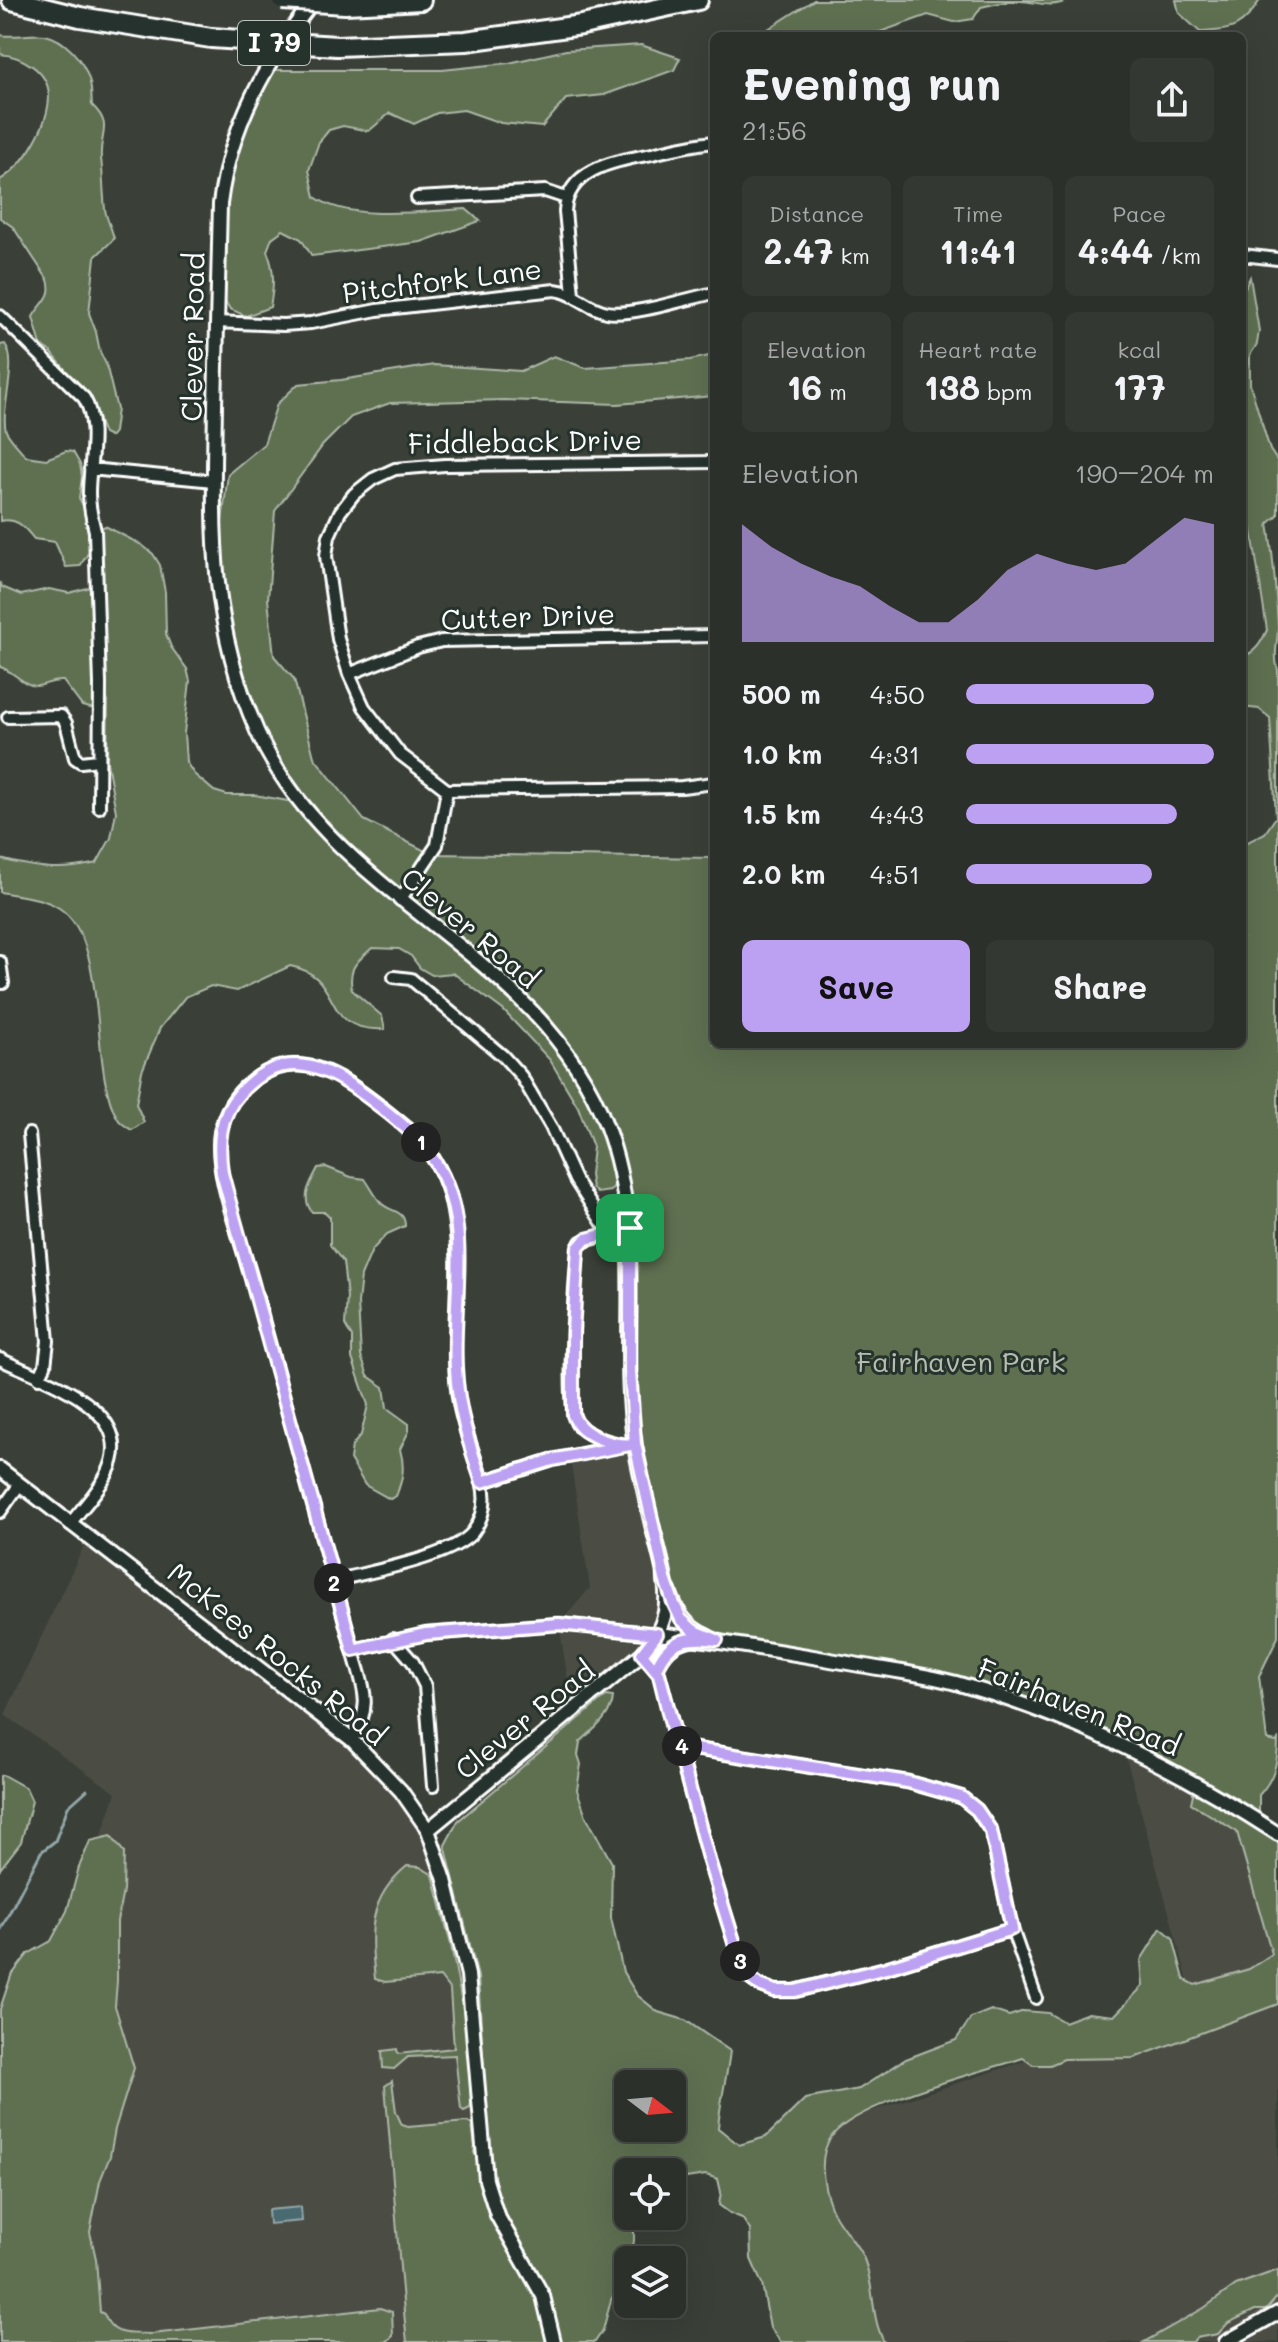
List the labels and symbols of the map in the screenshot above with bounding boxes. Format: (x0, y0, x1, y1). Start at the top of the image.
road number: I 79 (238, 21, 310, 65)
street label: Pitchfork Lane (340, 250, 544, 310)
street label: Clever Road (173, 252, 211, 422)
street label: Fiddleback Drive (408, 421, 642, 461)
street label: Cutter Drive (440, 595, 616, 637)
street label: Clever Road (394, 859, 547, 995)
pin: 1 (401, 1122, 441, 1162)
pin (596, 1194, 664, 1262)
park label: Fairhaven Park (856, 1343, 1066, 1379)
street label: McKees Rocks Road (161, 1554, 394, 1753)
pin: 2 (314, 1563, 354, 1603)
street label: Fairhaven Road (973, 1649, 1186, 1763)
street label: Clever Road (447, 1652, 601, 1786)
pin: 4 (662, 1726, 702, 1766)
pin: 3 (720, 1941, 760, 1981)
north arrow (614, 2070, 686, 2142)

